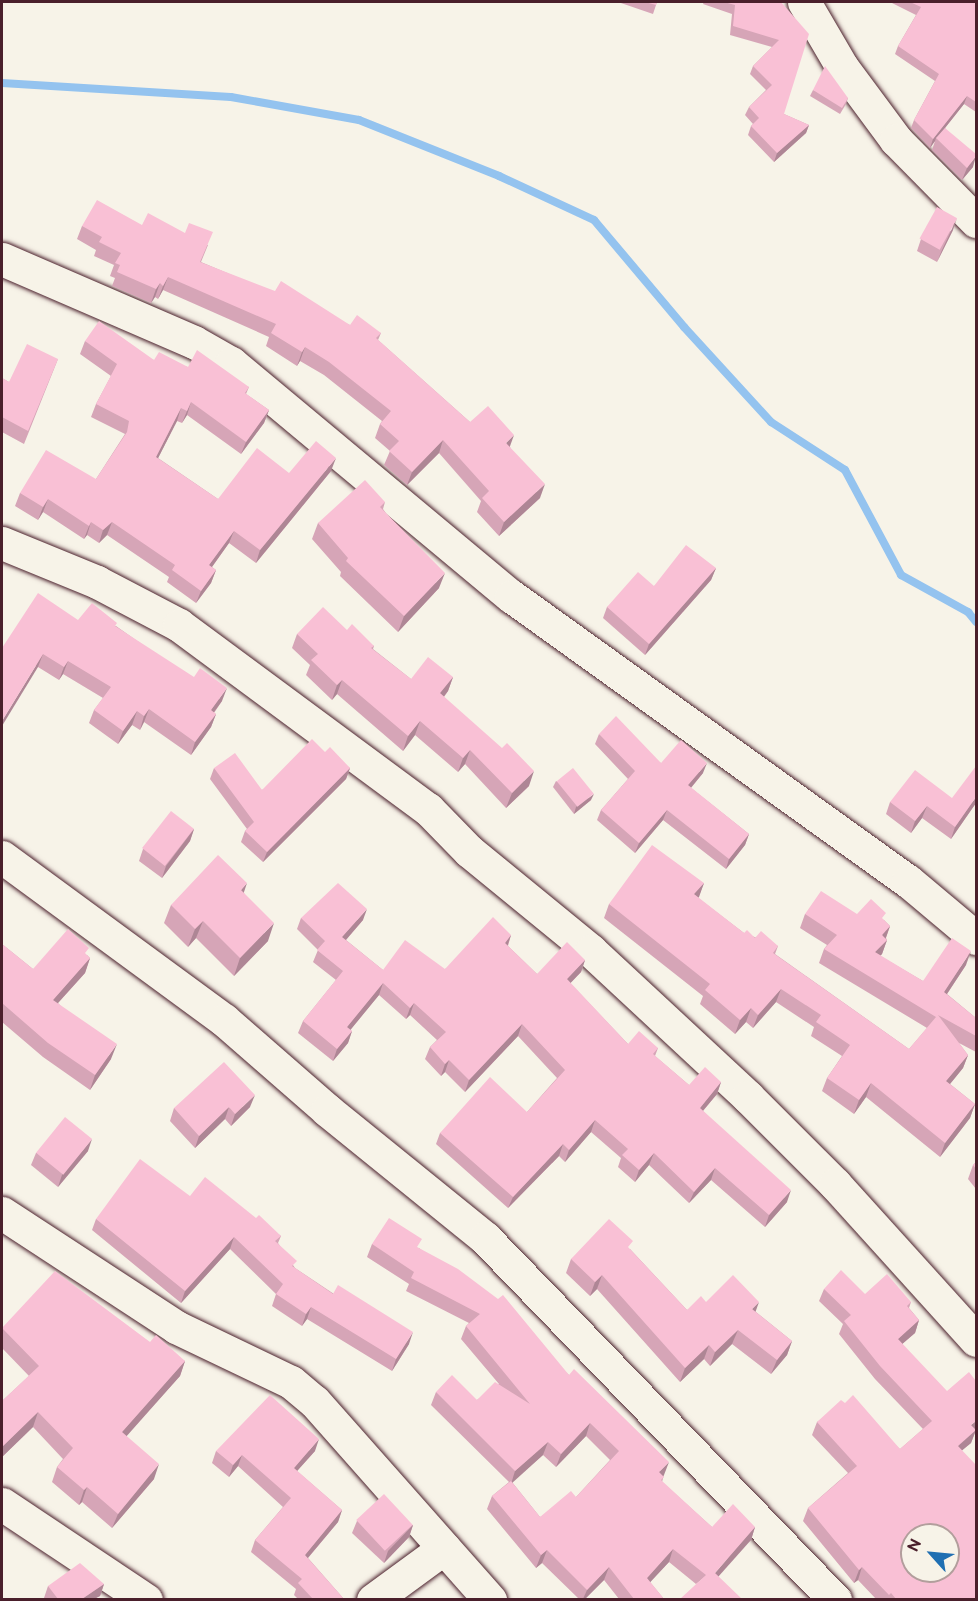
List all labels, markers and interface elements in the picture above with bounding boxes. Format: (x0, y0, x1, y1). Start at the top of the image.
north arrow (900, 1523, 960, 1583)
text: N (904, 1536, 926, 1555)

